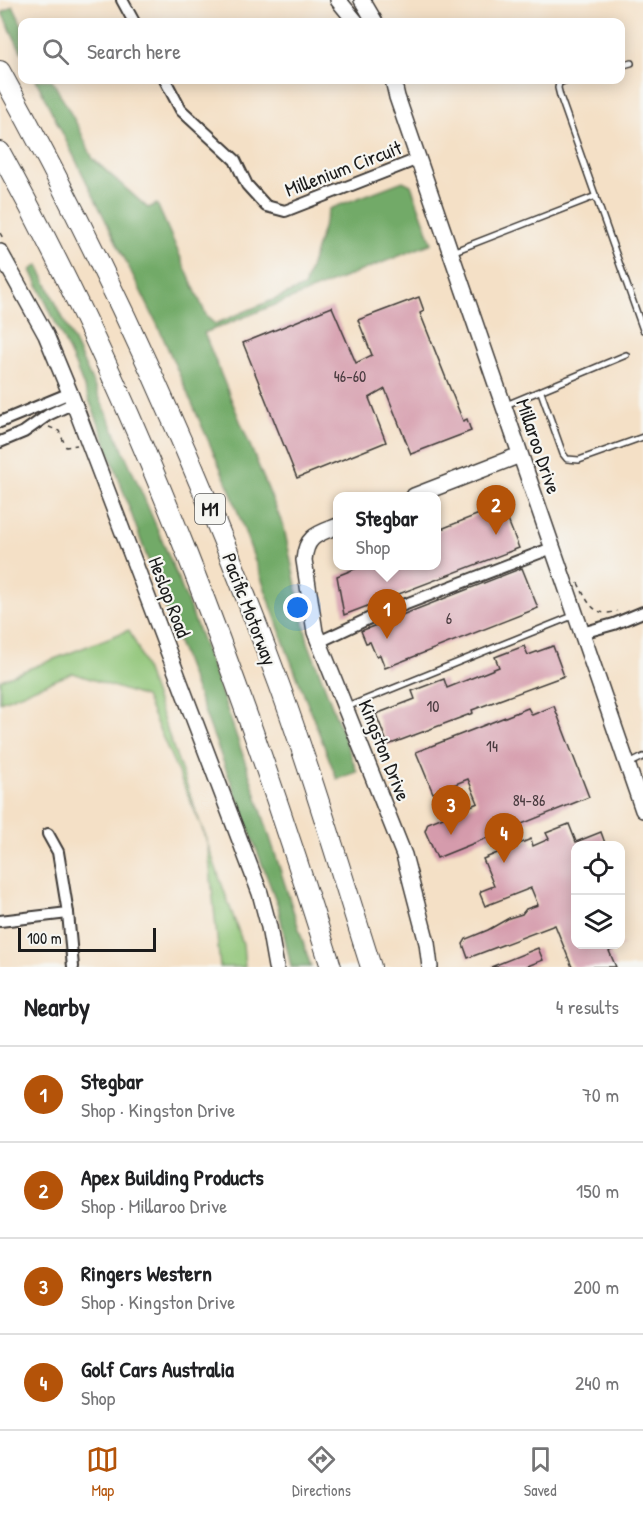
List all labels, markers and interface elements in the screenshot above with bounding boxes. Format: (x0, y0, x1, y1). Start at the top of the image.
search box (18, 18, 625, 84)
icon: search (39, 35, 72, 68)
text: Search here (87, 36, 181, 66)
street label: Millenium Circuit (281, 133, 406, 203)
house number: 46-60 (334, 365, 366, 387)
street label: Millaroo Drive (510, 395, 568, 497)
pin: 2 (476, 486, 516, 535)
popup (333, 492, 441, 570)
road number: M1 (195, 494, 225, 524)
text: Stegbar (356, 503, 418, 533)
text: Shop (356, 533, 390, 560)
street label: Pacific Motorway (216, 549, 284, 669)
street label: Heslop Road (142, 553, 198, 641)
pin: 1 (368, 590, 406, 639)
your location (283, 593, 312, 622)
house number: 6 (446, 607, 452, 629)
street label: Kingston Drive (352, 695, 418, 805)
house number: 10 (427, 695, 439, 717)
house number: 14 (486, 735, 498, 757)
pin: 3 (432, 786, 470, 835)
house number: 84-86 (513, 789, 545, 811)
pin: 4 (484, 814, 524, 863)
map controls (571, 841, 625, 949)
button: locate (571, 841, 625, 895)
button: layers (571, 895, 625, 949)
scale bar (18, 925, 156, 952)
text: 100 m (27, 927, 62, 949)
text: Nearby (24, 989, 90, 1024)
text: 4 results (556, 993, 619, 1020)
text: Stegbar (81, 1066, 143, 1096)
text: 1 (40, 1081, 47, 1108)
text: 70 m (582, 1081, 619, 1108)
text: Shop · Kingston Drive (81, 1096, 235, 1123)
text: Apex Building Products (81, 1162, 264, 1192)
text: 2 (39, 1177, 48, 1204)
text: 150 m (576, 1177, 619, 1204)
text: Shop · Millaroo Drive (81, 1192, 227, 1219)
text: Ringers Western (81, 1258, 212, 1288)
text: 3 (39, 1273, 48, 1300)
text: 200 m (574, 1273, 619, 1300)
text: Shop · Kingston Drive (81, 1288, 235, 1315)
text: Golf Cars Australia (81, 1354, 234, 1384)
text: 4 (40, 1369, 47, 1396)
text: 240 m (575, 1369, 619, 1396)
text: Shop (81, 1384, 115, 1411)
tab: Map (86, 1443, 119, 1501)
tab: Directions (292, 1443, 351, 1501)
tab: Saved (524, 1443, 557, 1501)

